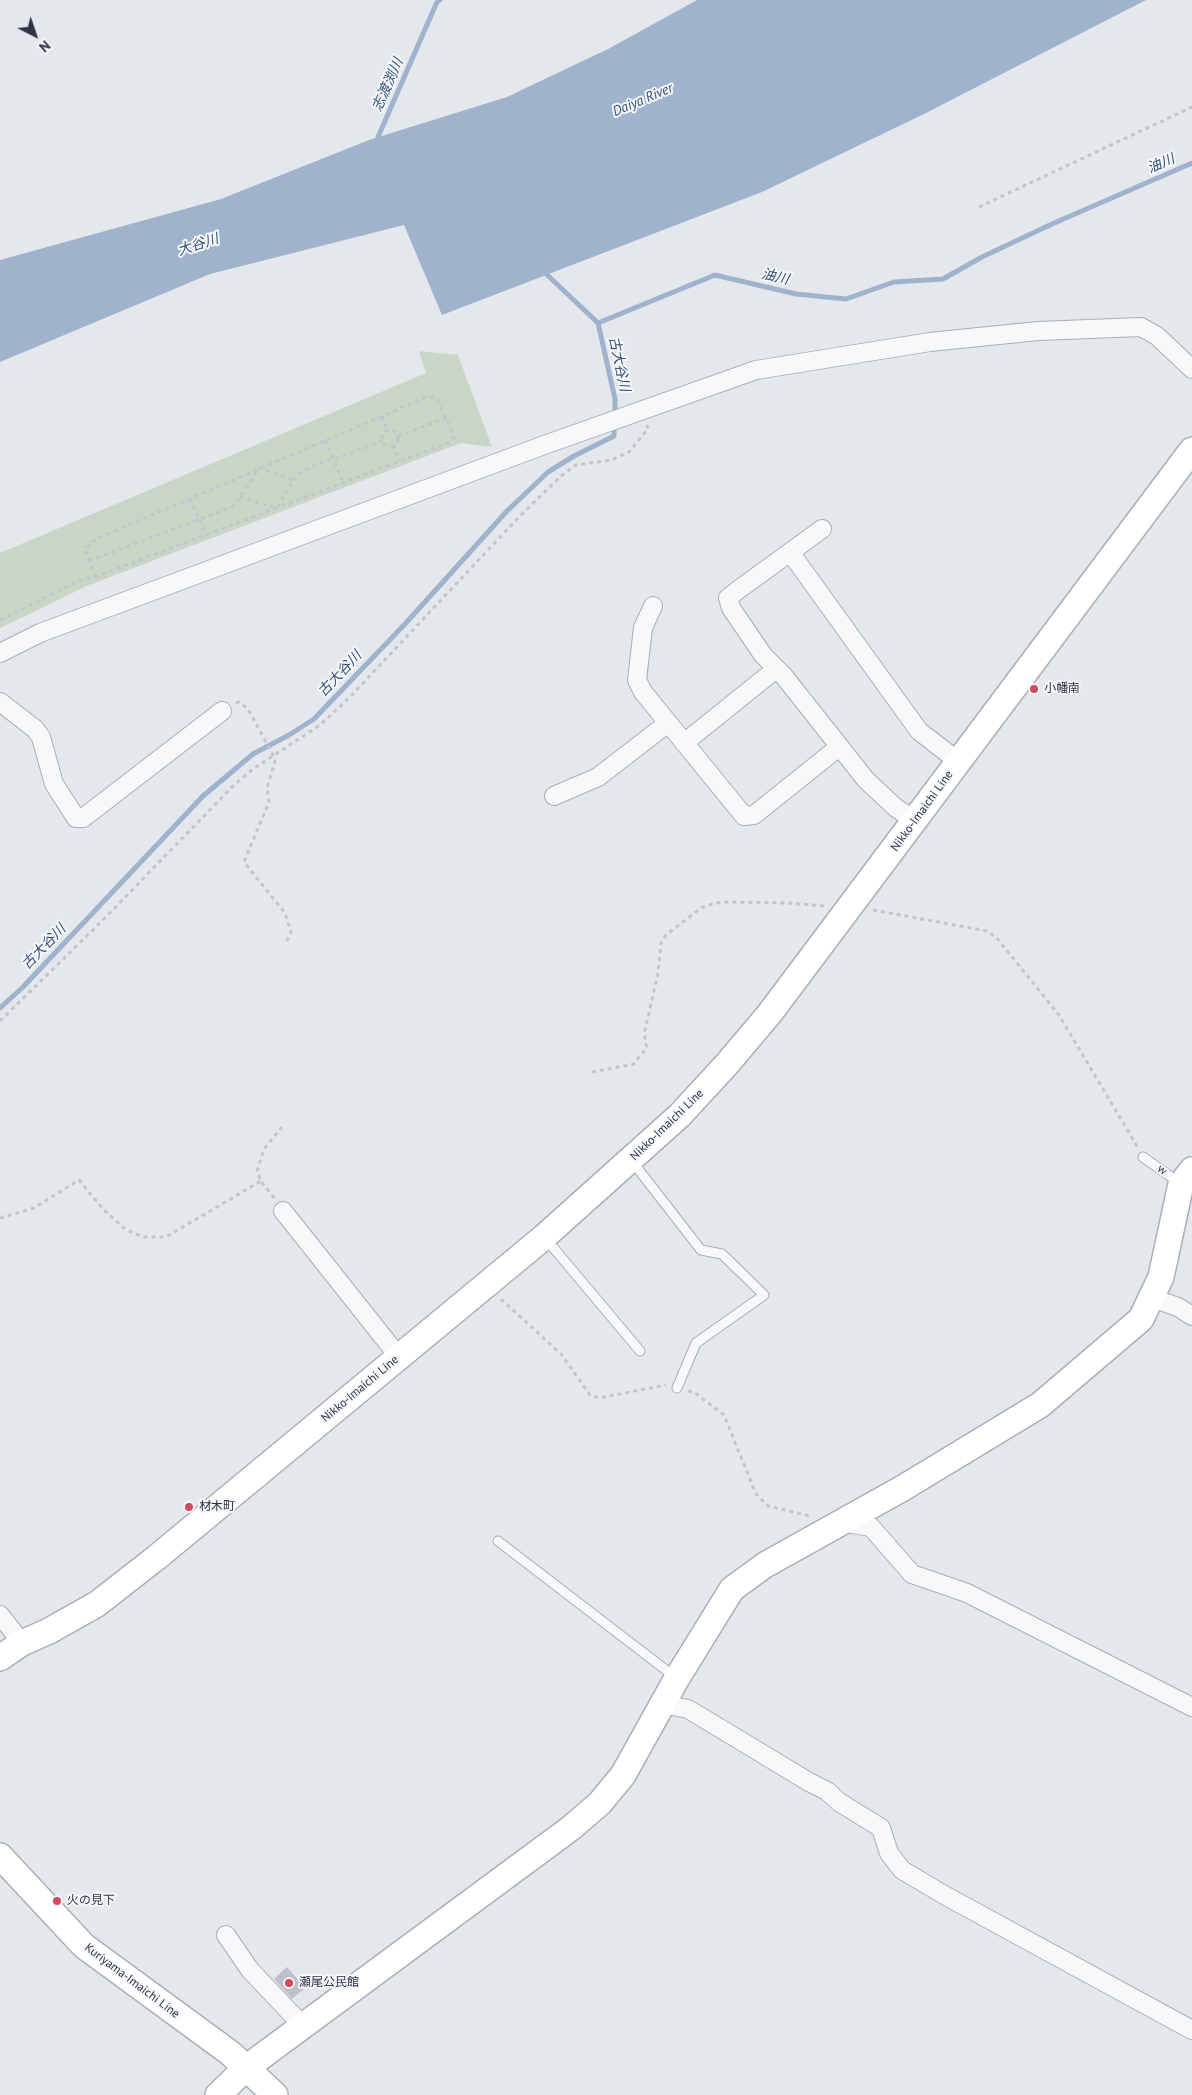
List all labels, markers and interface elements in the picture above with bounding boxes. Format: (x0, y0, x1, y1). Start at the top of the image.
north arrow (10, 10, 60, 60)
text: N (35, 37, 54, 56)
water label: 志渡渕川 (369, 56, 407, 114)
water label: Daiya River (610, 80, 676, 120)
water label: 油川 (1145, 151, 1177, 177)
water label: 大谷川 (175, 231, 221, 259)
water label: 油川 (759, 266, 791, 288)
water label: 古大谷川 (605, 335, 633, 393)
water label: 古大谷川 (315, 648, 365, 700)
place label: 小幡南 (1044, 682, 1080, 696)
marker: 小幡南 (1028, 683, 1040, 695)
street label: Nikko-Imaichi Line (888, 768, 956, 854)
water label: 古大谷川 (19, 921, 69, 973)
street label: Nikko-Imaichi Line (627, 1086, 707, 1164)
street label: w (1154, 1162, 1170, 1178)
street label: Nikko-Imaichi Line (318, 1353, 402, 1425)
place label: 材木町 (199, 1500, 235, 1514)
marker: 材木町 (183, 1501, 195, 1513)
place label: 火の見下 (67, 1894, 115, 1908)
marker: 火の見下 (51, 1895, 63, 1907)
street label: Kuriyama-Imaichi Line (82, 1941, 182, 2021)
place label: 瀬尾公民館 (299, 1976, 359, 1990)
marker: 瀬尾公民館 (283, 1977, 295, 1989)

